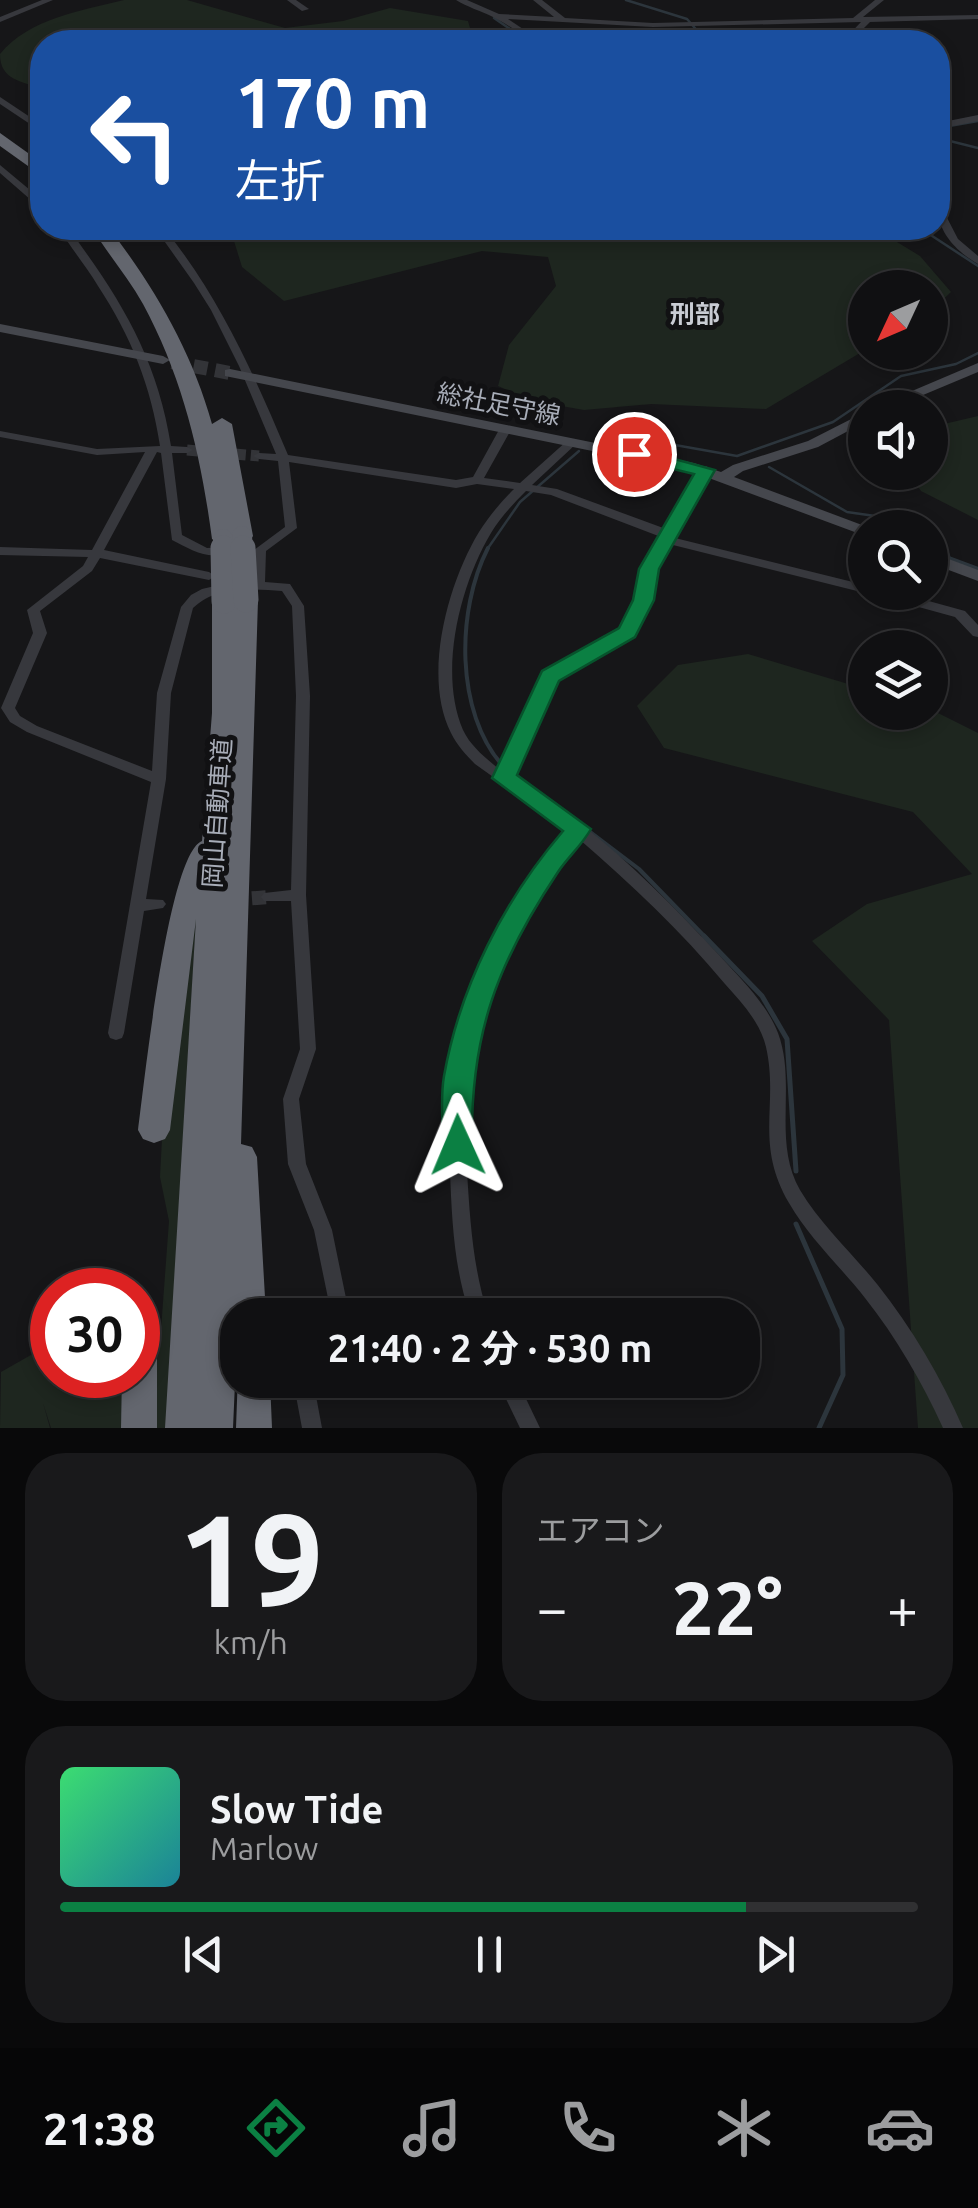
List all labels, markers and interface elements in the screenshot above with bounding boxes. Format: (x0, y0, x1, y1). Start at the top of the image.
text: 170 m (235, 63, 430, 141)
icon: left (70, 70, 200, 200)
text: 左折 (235, 155, 325, 206)
north arrow (848, 270, 948, 370)
map controls (848, 270, 948, 730)
district label: 刑部 (670, 300, 720, 328)
street label: 総社足守線 (435, 378, 563, 430)
button: sound (848, 390, 948, 490)
pin (592, 412, 677, 497)
icon: arrive (607, 427, 662, 482)
button: search (848, 510, 948, 610)
button: layers (848, 630, 948, 730)
street label: 岡山自動車道 (198, 737, 236, 889)
position arrow (406, 1093, 510, 1197)
speed limit sign: 30 (30, 1268, 160, 1398)
text: 21:40 · 2 分 · 530 m (328, 1327, 652, 1369)
text: 19 (177, 1486, 324, 1632)
text: エアコン (537, 1512, 665, 1548)
text: 22° (672, 1565, 783, 1649)
text: − (537, 1577, 568, 1638)
text: + (887, 1577, 918, 1638)
text: km/h (214, 1624, 288, 1660)
text: Slow Tide (210, 1788, 383, 1830)
text: Marlow (210, 1830, 318, 1866)
icon: previous (176, 1927, 231, 1982)
icon: pause (462, 1927, 517, 1982)
icon: next (748, 1927, 803, 1982)
icon: directions (241, 2093, 311, 2163)
icon: music (397, 2093, 467, 2163)
icon: phone (553, 2093, 623, 2163)
icon: climate (709, 2093, 779, 2163)
icon: car (865, 2093, 935, 2163)
text: 21:38 (43, 2103, 156, 2154)

